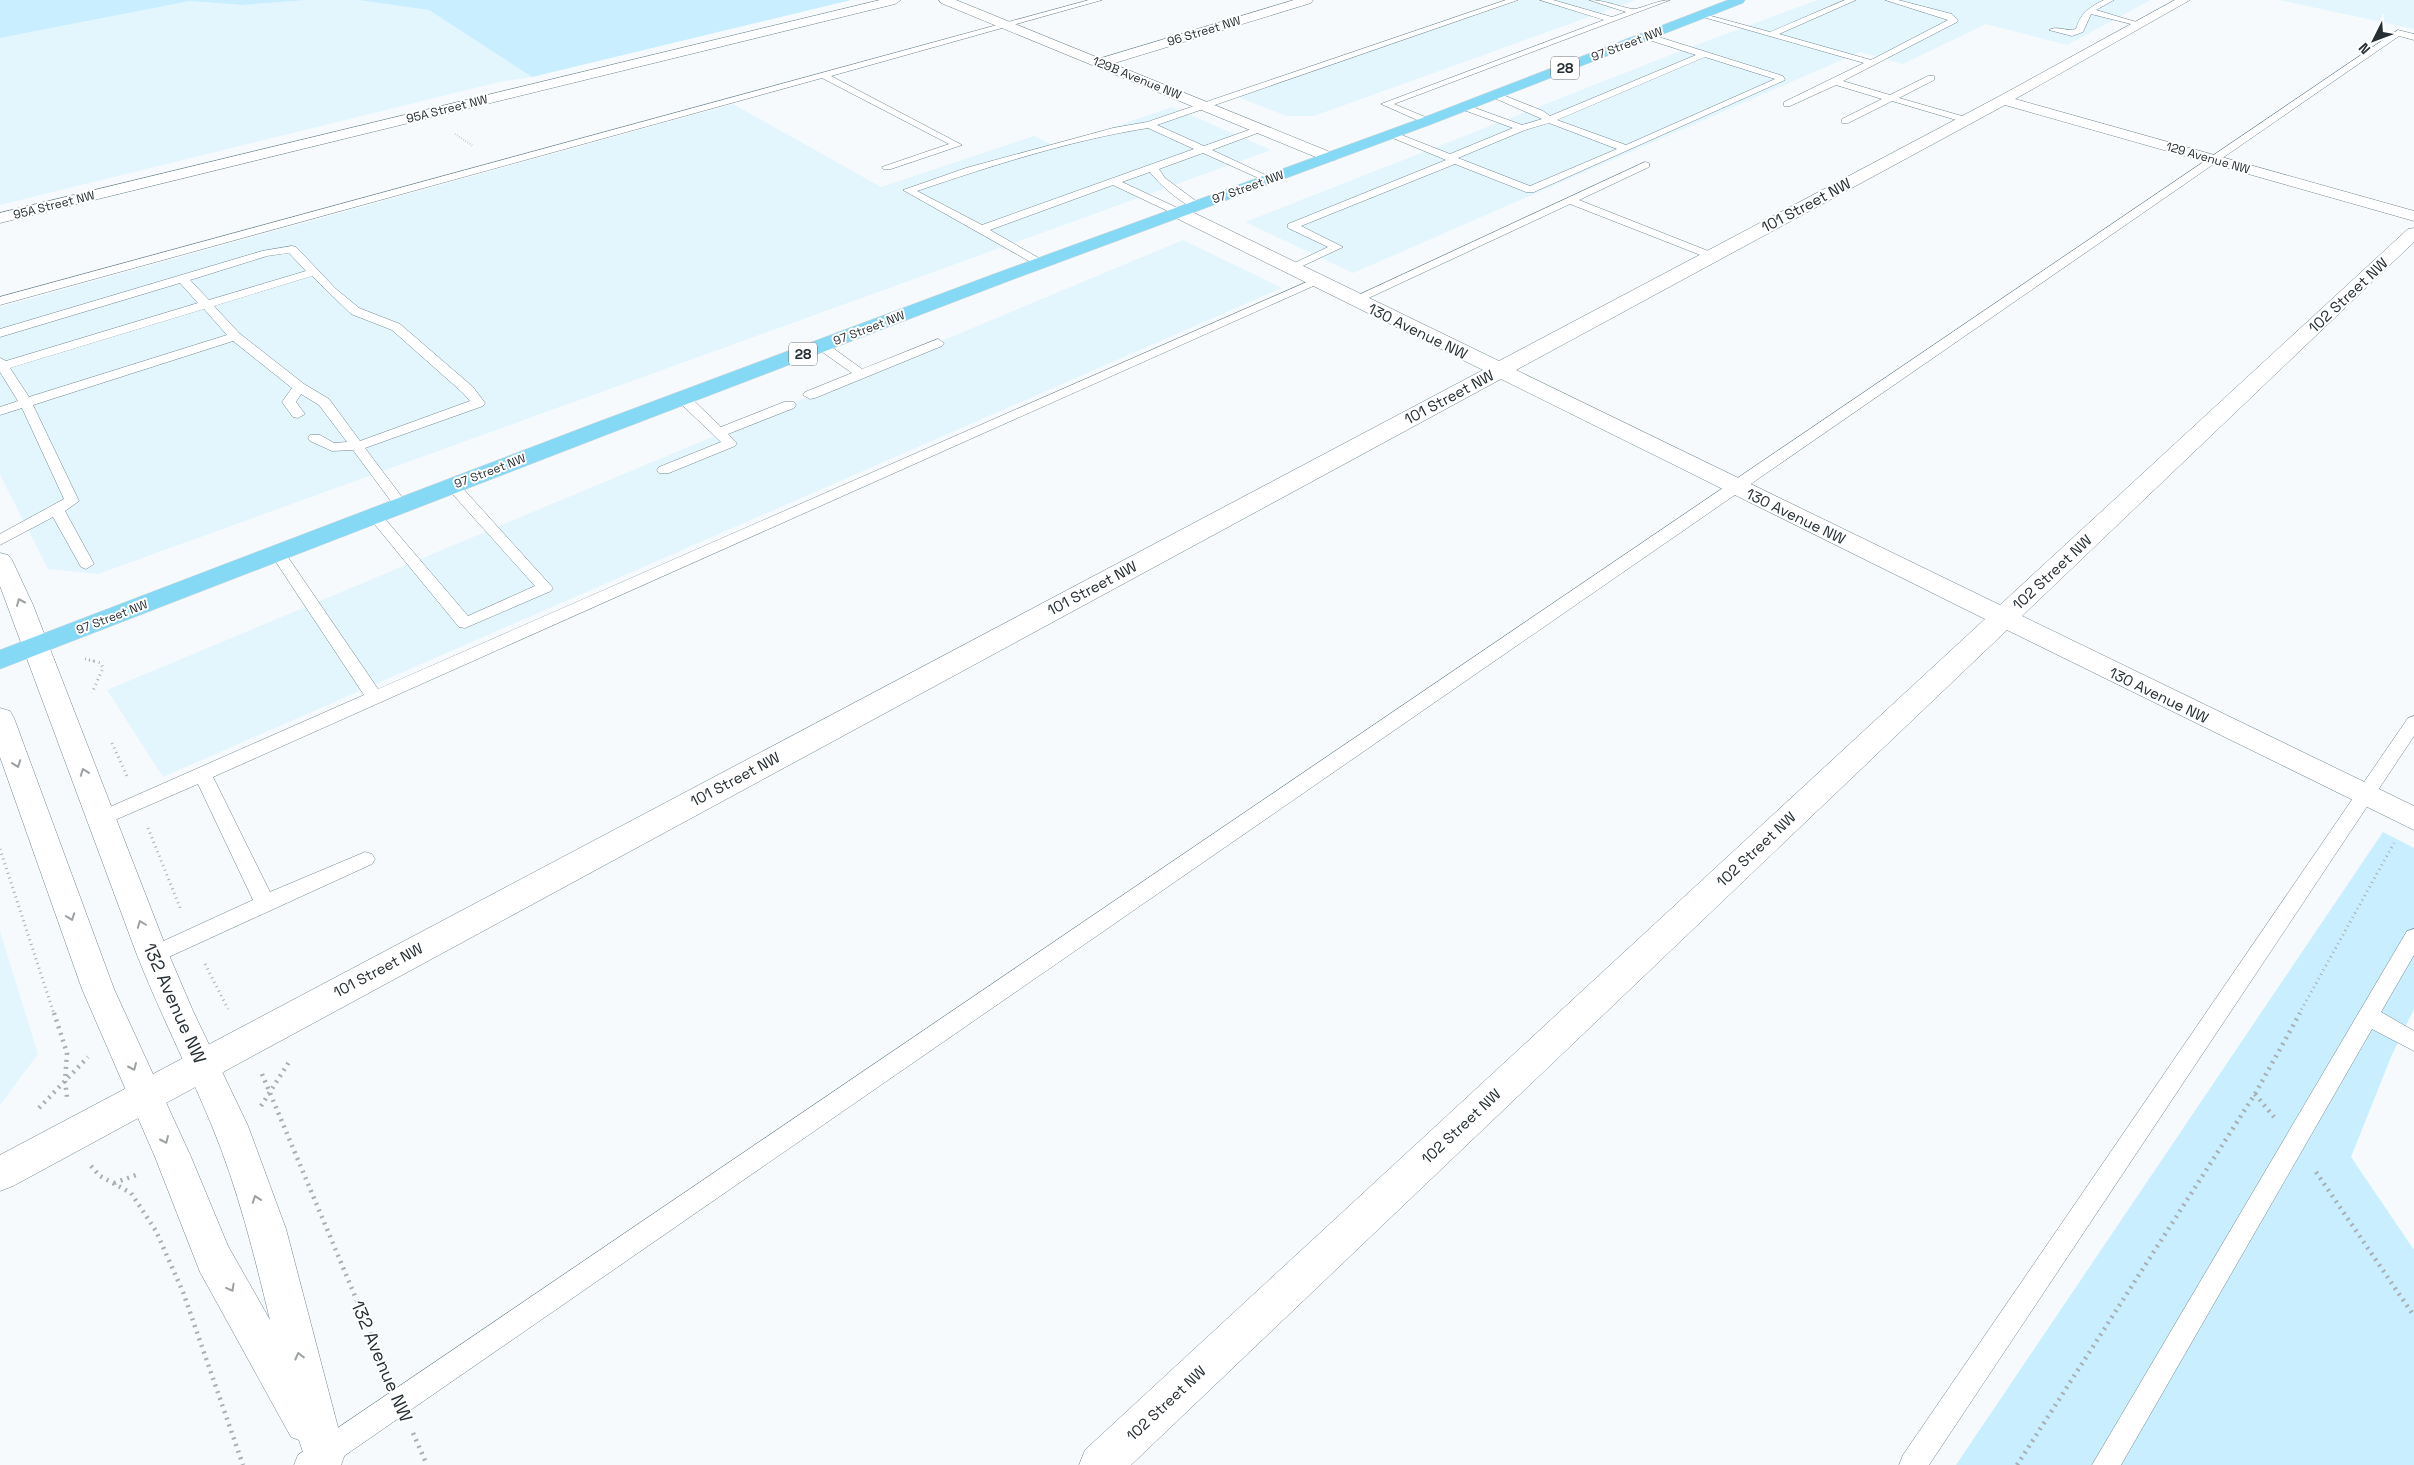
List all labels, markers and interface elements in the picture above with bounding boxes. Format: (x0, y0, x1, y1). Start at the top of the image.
street label: 96 Street NW (1165, 12, 1243, 50)
north arrow (2349, 15, 2399, 65)
street label: 97 Street NW (1589, 23, 1665, 65)
text: N (2355, 39, 2374, 58)
street label: 129B Avenue NW (1090, 53, 1184, 103)
road number: 28 (1551, 56, 1579, 80)
street label: 95A Street NW (405, 91, 490, 127)
street label: 129 Avenue NW (2164, 138, 2252, 178)
street label: 97 Street NW (1210, 166, 1287, 207)
street label: 101 Street NW (1758, 173, 1854, 237)
street label: 95A Street NW (12, 187, 97, 223)
street label: 102 Street NW (2304, 253, 2392, 337)
street label: 130 Avenue NW (1365, 299, 1471, 363)
street label: 97 Street NW (831, 307, 907, 349)
road number: 28 (789, 342, 817, 366)
street label: 101 Street NW (1401, 365, 1497, 429)
street label: 97 Street NW (452, 450, 528, 492)
street label: 130 Avenue NW (1743, 484, 1849, 548)
street label: 102 Street NW (2008, 530, 2096, 614)
street label: 101 Street NW (1044, 556, 1140, 620)
street label: 97 Street NW (74, 596, 150, 638)
one-way arrow (15, 598, 26, 607)
street label: 130 Avenue NW (2106, 663, 2212, 727)
street label: 101 Street NW (687, 747, 783, 811)
one-way arrow (11, 759, 21, 768)
one-way arrow (80, 768, 90, 777)
street label: 102 Street NW (1712, 807, 1800, 891)
one-way arrow (65, 912, 75, 921)
one-way arrow (137, 920, 147, 929)
street label: 101 Street NW (330, 938, 426, 1002)
street label: 132 Avenue NW (138, 939, 212, 1067)
one-way arrow (126, 1062, 137, 1071)
street label: 102 Street NW (1417, 1084, 1505, 1168)
one-way arrow (159, 1135, 170, 1144)
one-way arrow (252, 1195, 262, 1204)
one-way arrow (225, 1283, 235, 1292)
street label: 132 Avenue NW (346, 1297, 418, 1425)
one-way arrow (294, 1351, 305, 1360)
street label: 102 Street NW (1122, 1361, 1210, 1445)

